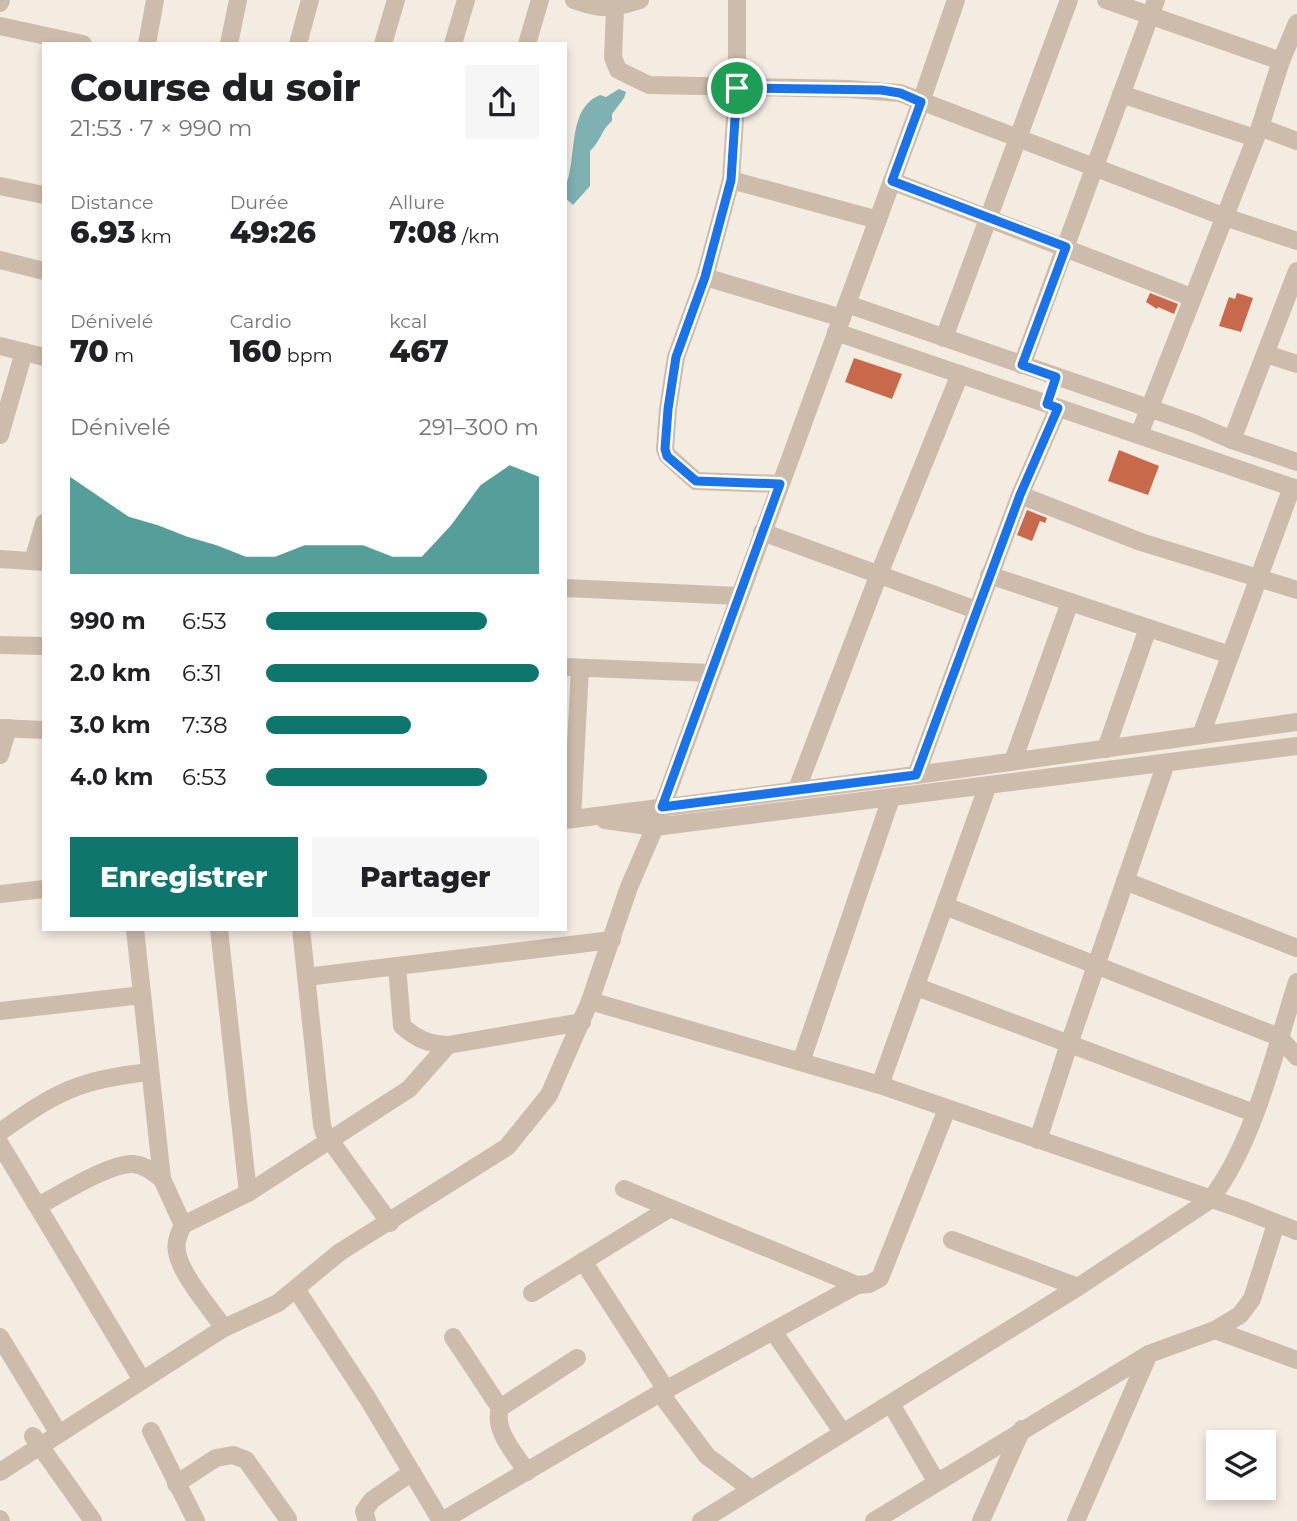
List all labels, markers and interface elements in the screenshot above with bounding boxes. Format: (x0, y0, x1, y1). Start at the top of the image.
pin (707, 58, 767, 118)
text: Course du soir (70, 64, 360, 111)
button: share (465, 65, 539, 139)
icon: arrive (718, 69, 756, 107)
text: 21:53 · 7 × 990 m (70, 114, 252, 142)
text: Distance (70, 191, 153, 214)
text: Durée (230, 191, 288, 214)
text: Allure (389, 191, 445, 214)
text: 6.93 (70, 214, 136, 251)
text: 49:26 (230, 214, 316, 251)
text: 7:08 (389, 214, 457, 251)
text: km (136, 225, 172, 248)
text: /km (457, 225, 500, 248)
text: Dénivelé (70, 310, 153, 333)
text: Cardio (230, 310, 291, 333)
text: kcal (389, 310, 427, 333)
text: 70 (70, 333, 109, 370)
text: 160 (230, 333, 282, 370)
text: 467 (389, 333, 449, 370)
text: m (109, 344, 134, 367)
text: bpm (282, 344, 333, 367)
text: Dénivelé (70, 413, 171, 441)
text: 291–300 m (419, 413, 539, 441)
text: 990 m (70, 607, 146, 635)
text: 6:53 (182, 607, 227, 635)
text: 2.0 km (70, 659, 151, 687)
text: 6:31 (182, 659, 222, 687)
text: 3.0 km (70, 711, 151, 739)
text: 7:38 (182, 711, 228, 739)
text: 4.0 km (70, 763, 153, 791)
text: 6:53 (182, 763, 227, 791)
button: Enregistrer (70, 837, 298, 917)
button: Partager (312, 837, 539, 917)
map controls (1206, 1430, 1276, 1500)
button: layers (1206, 1430, 1276, 1500)

